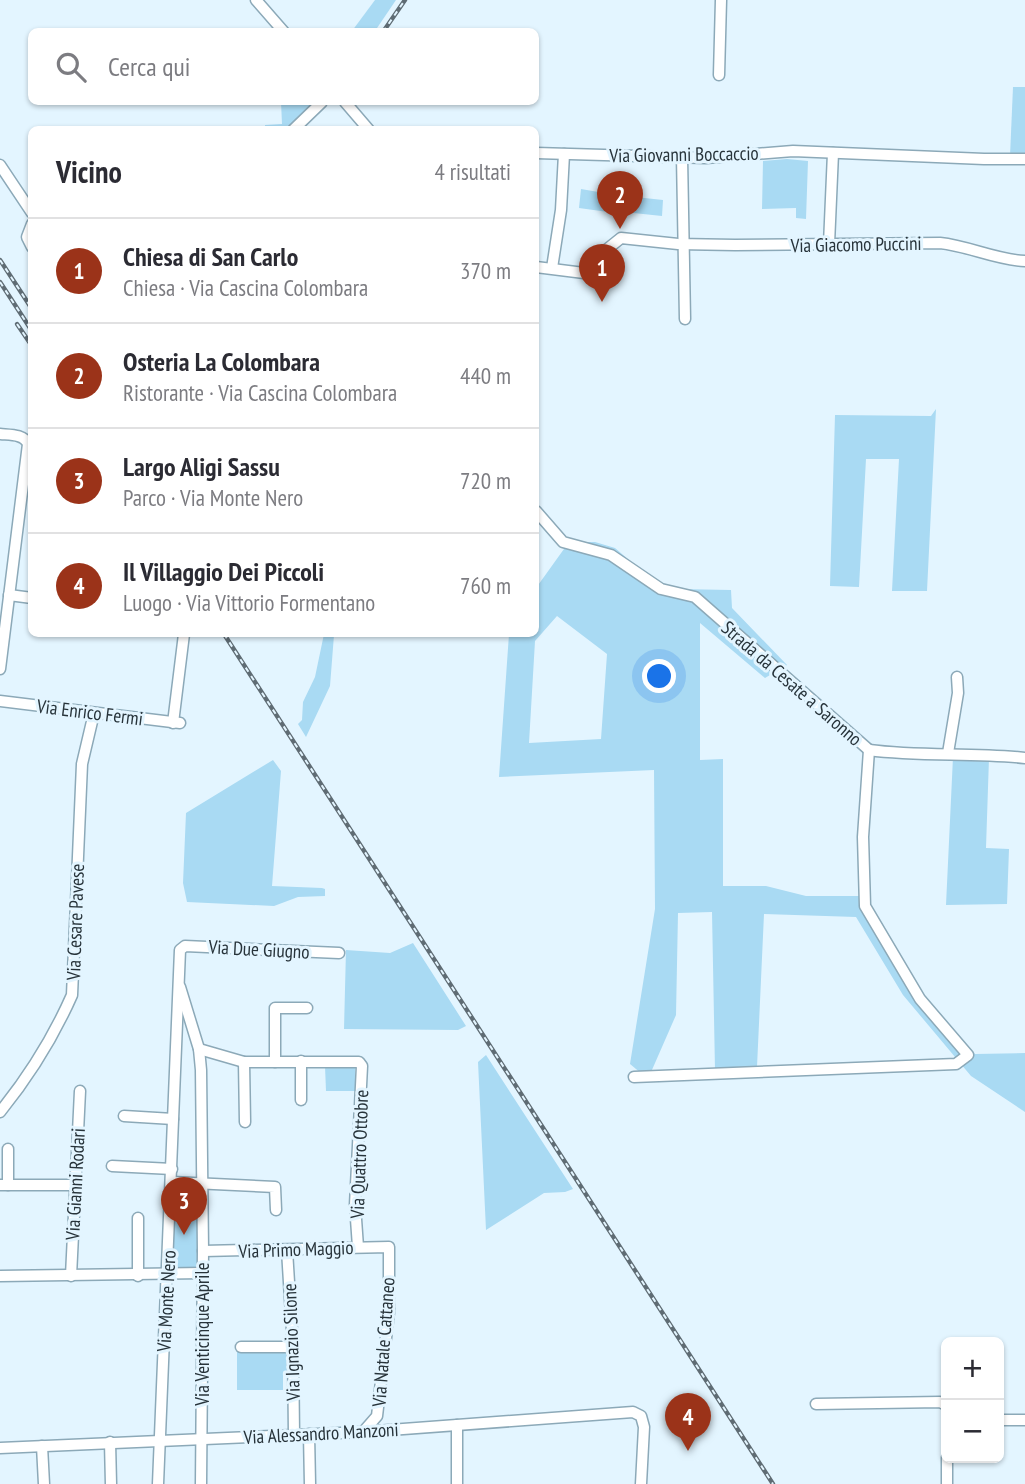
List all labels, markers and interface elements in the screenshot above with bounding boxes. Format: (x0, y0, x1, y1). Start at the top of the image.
search box (28, 28, 539, 105)
icon: search (52, 48, 90, 86)
text: Cerca qui (108, 50, 190, 83)
street label: Via Giovanni Boccaccio (608, 141, 759, 167)
text: Vicino (56, 152, 122, 191)
text: 4 risultati (435, 157, 511, 186)
pin: 2 (597, 171, 643, 229)
street label: Via Giacomo Puccini (789, 231, 922, 257)
text: Chiesa di San Carlo (123, 240, 298, 273)
pin: 1 (579, 244, 625, 302)
text: 1 (74, 256, 85, 285)
text: 370 m (460, 256, 511, 285)
text: Chiesa · Via Cascina Colombara (123, 273, 368, 302)
text: Osteria La Colombara (123, 345, 320, 378)
text: 2 (74, 361, 85, 390)
text: 440 m (460, 361, 511, 390)
text: Ristorante · Via Cascina Colombara (123, 378, 397, 407)
text: Largo Aligi Sassu (123, 450, 280, 483)
text: 3 (74, 466, 85, 495)
text: 720 m (460, 466, 511, 495)
text: Parco · Via Monte Nero (123, 483, 303, 512)
text: Il Villaggio Dei Piccoli (123, 555, 324, 588)
text: 4 (74, 571, 85, 600)
text: 760 m (460, 571, 511, 600)
text: Luogo · Via Vittorio Formentano (123, 588, 375, 617)
street label: Strada da Cesate a Saronno (717, 615, 867, 751)
your location (642, 659, 676, 693)
street label: Via Enrico Fermi (35, 693, 144, 730)
street label: Via Cesare Pavese (61, 863, 89, 982)
street label: Via Due Giugno (207, 934, 310, 964)
street label: Via Quattro Ottobre (345, 1089, 373, 1220)
street label: Via Gianni Rodari (60, 1127, 90, 1242)
pin: 3 (161, 1177, 207, 1235)
street label: Via Primo Maggio (237, 1235, 354, 1263)
street label: Via Monte Nero (151, 1250, 181, 1353)
street label: Via Venticinque Aprile (190, 1262, 214, 1407)
street label: Via Natale Cattaneo (366, 1276, 400, 1409)
street label: Via Ignazio Silone (277, 1283, 305, 1402)
map controls (941, 1337, 1004, 1463)
button: + (941, 1337, 1004, 1400)
pin: 4 (665, 1393, 711, 1451)
button: − (941, 1400, 1004, 1463)
street label: Via Alessandro Manzoni (242, 1417, 399, 1449)

